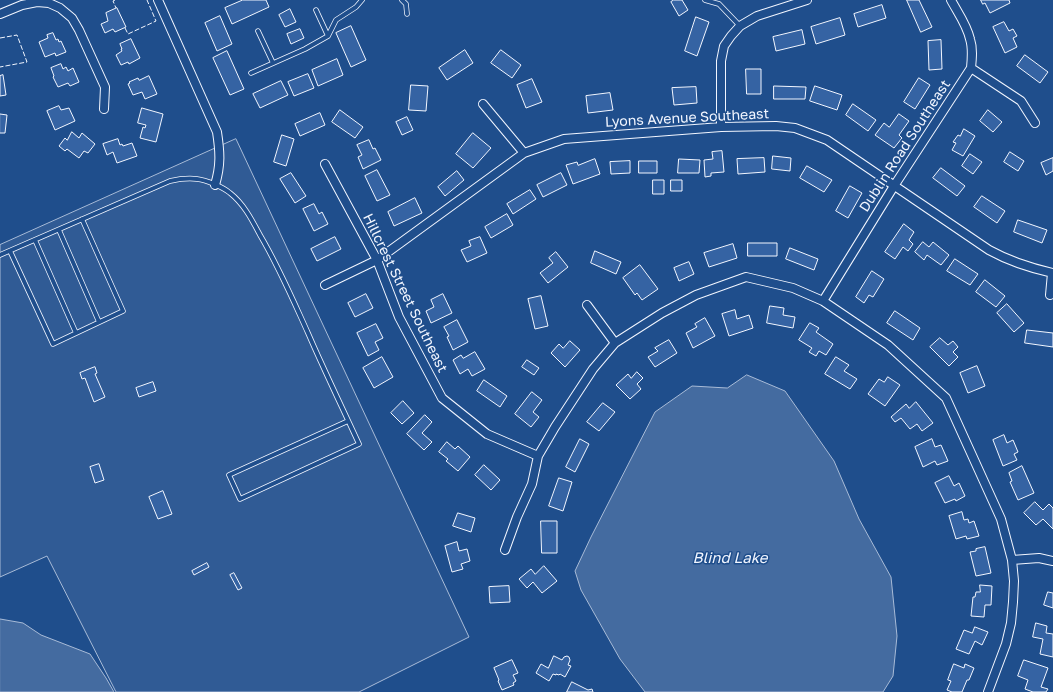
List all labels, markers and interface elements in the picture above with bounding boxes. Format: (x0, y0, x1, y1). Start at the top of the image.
street label: Dublin Road Southeast (856, 77, 954, 215)
street label: Lyons Avenue Southeast (604, 105, 770, 131)
street label: Hillcrest Street Southeast (359, 211, 451, 375)
water label: Blind Lake (692, 549, 768, 567)

